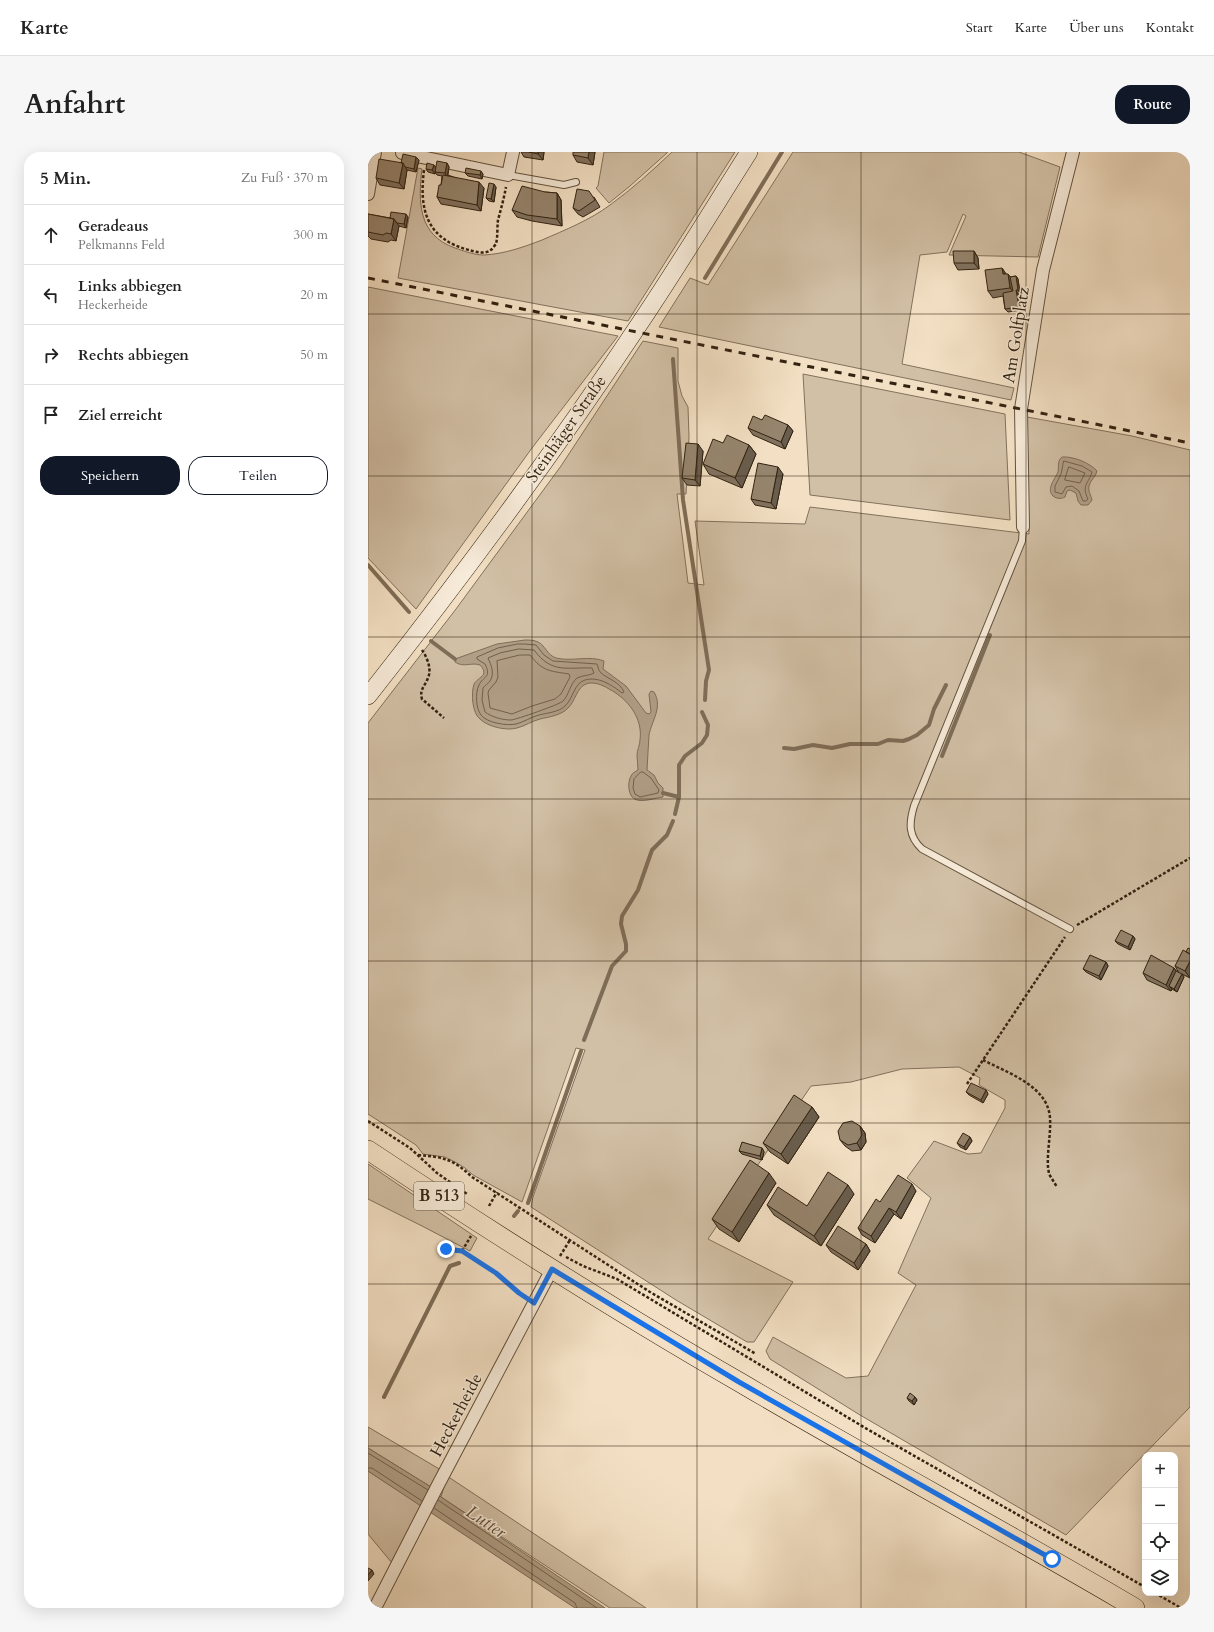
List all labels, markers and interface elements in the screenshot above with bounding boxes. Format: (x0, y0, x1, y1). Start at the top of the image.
text: Karte (20, 15, 69, 41)
text: Start (966, 18, 993, 37)
text: Karte (1015, 18, 1047, 37)
text: Über uns (1069, 18, 1124, 37)
text: Kontakt (1146, 18, 1194, 37)
text: Anfahrt (24, 85, 125, 123)
button: Route (1115, 85, 1190, 124)
text: 5 Min. (40, 167, 91, 190)
text: Zu Fuß · 370 m (241, 169, 328, 187)
text: Geradeaus (78, 216, 148, 236)
icon: ahead (40, 224, 62, 246)
text: 300 m (294, 226, 328, 244)
text: Pelkmanns Feld (78, 236, 165, 254)
text: Links abbiegen (78, 276, 182, 296)
icon: left (40, 284, 62, 306)
street label: Am Golfplatz (997, 285, 1035, 385)
text: 20 m (300, 286, 328, 304)
text: Heckerheide (78, 296, 148, 314)
icon: right (40, 344, 62, 366)
text: Rechts abbiegen (78, 345, 189, 365)
text: 50 m (300, 346, 328, 364)
street label: Steinhäger Straße (520, 371, 612, 487)
icon: arrive (40, 404, 62, 426)
text: Ziel erreicht (78, 405, 162, 425)
button: Speichern (40, 456, 180, 495)
button: Teilen (188, 456, 328, 495)
road number: B 513 (414, 1182, 464, 1210)
route end (437, 1240, 455, 1258)
street label: Heckerheide (424, 1369, 488, 1461)
map controls (1142, 1452, 1178, 1596)
button: + (1142, 1452, 1178, 1488)
button: − (1142, 1488, 1178, 1524)
water label: Lutter (461, 1499, 512, 1545)
button: locate (1142, 1524, 1178, 1560)
route start (1043, 1550, 1061, 1568)
button: layers (1142, 1560, 1178, 1596)

